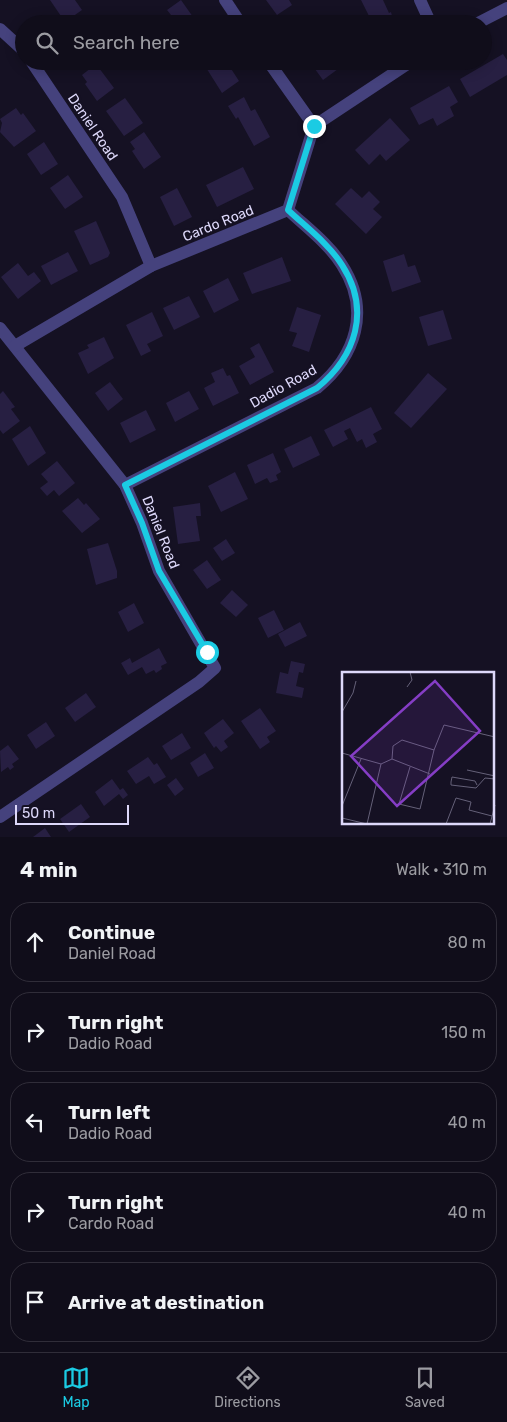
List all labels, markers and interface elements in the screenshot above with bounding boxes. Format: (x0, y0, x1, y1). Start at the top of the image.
search box (15, 15, 492, 70)
icon: search (33, 29, 61, 57)
text: Search here (73, 31, 180, 54)
street label: Daniel Road (64, 91, 121, 164)
route end (303, 115, 326, 138)
street label: Cardo Road (180, 201, 256, 245)
street label: Dadio Road (247, 361, 320, 412)
street label: Daniel Road (138, 493, 183, 571)
route start (196, 641, 219, 664)
inset map (342, 672, 494, 824)
scale bar (15, 802, 129, 825)
text: 50 m (22, 805, 55, 822)
text: 4 min (20, 857, 78, 882)
text: Walk · 310 m (396, 860, 487, 879)
text: Continue (68, 921, 155, 944)
icon: ahead (21, 928, 49, 956)
text: 80 m (448, 933, 486, 952)
text: Daniel Road (68, 944, 156, 963)
text: Turn right (68, 1011, 163, 1034)
icon: right (21, 1018, 49, 1046)
text: 150 m (441, 1023, 486, 1042)
text: Dadio Road (68, 1034, 152, 1053)
text: Turn left (68, 1101, 150, 1124)
icon: left (21, 1108, 49, 1136)
text: 40 m (448, 1113, 486, 1132)
text: Dadio Road (68, 1124, 152, 1143)
text: Turn right (68, 1191, 163, 1214)
icon: right (21, 1198, 49, 1226)
text: 40 m (448, 1203, 486, 1222)
text: Cardo Road (68, 1214, 154, 1233)
icon: arrive (21, 1288, 49, 1316)
text: Arrive at destination (68, 1291, 264, 1314)
tab: Map (62, 1364, 90, 1411)
tab: Directions (214, 1364, 281, 1411)
tab: Saved (405, 1364, 445, 1411)

